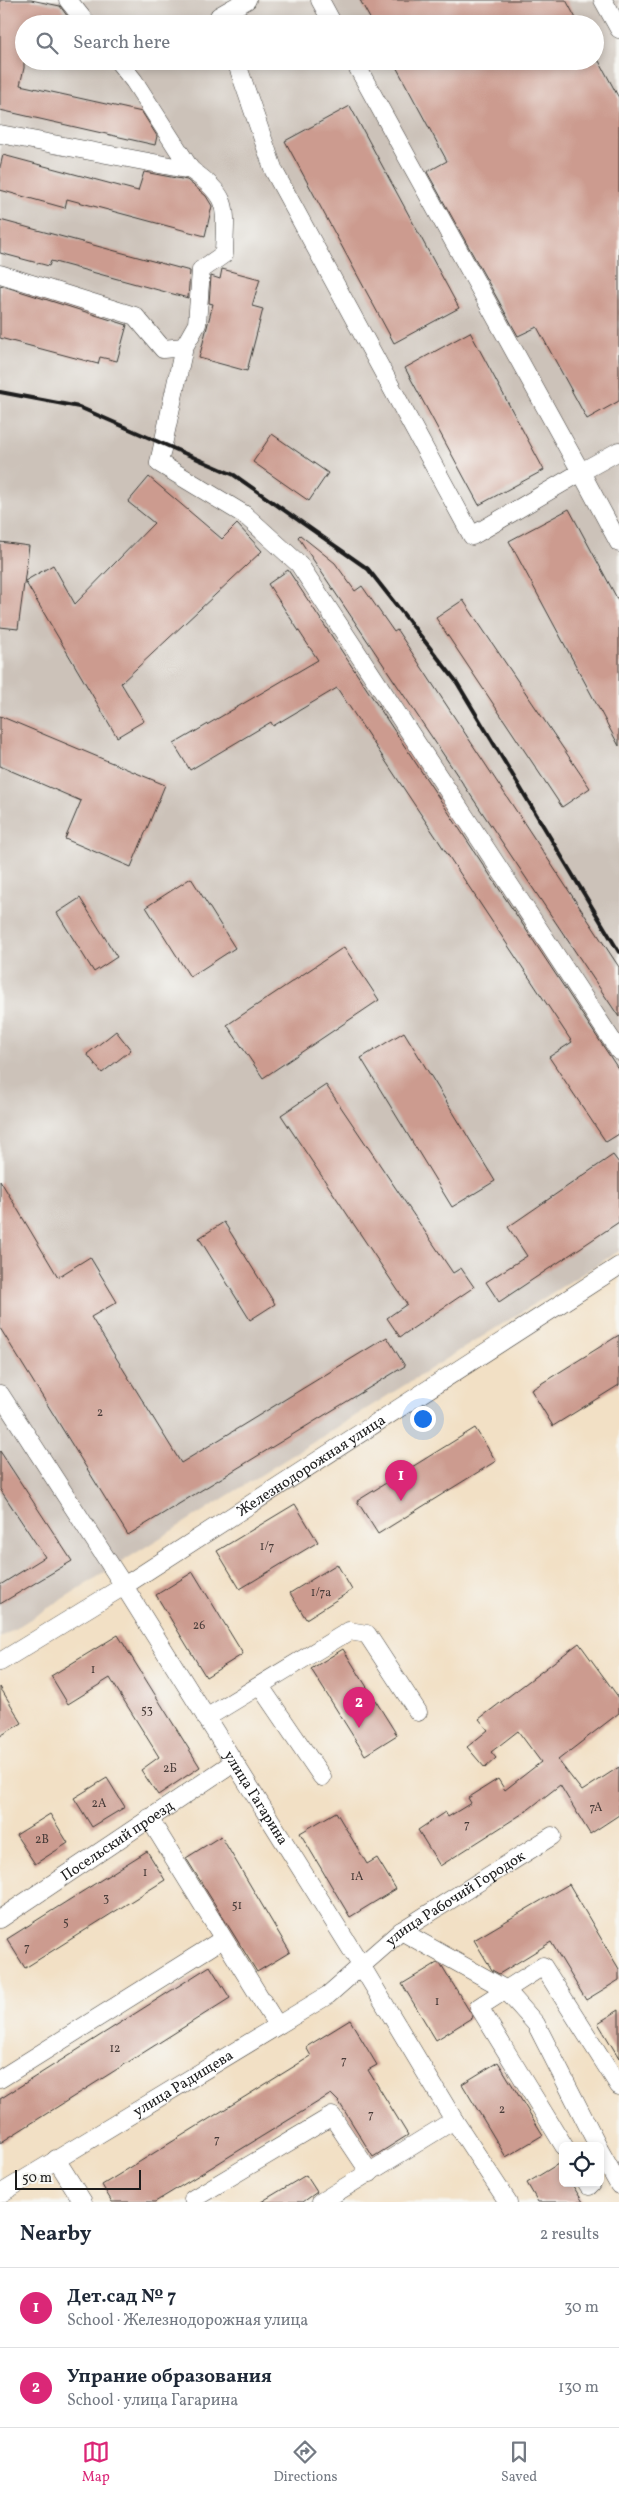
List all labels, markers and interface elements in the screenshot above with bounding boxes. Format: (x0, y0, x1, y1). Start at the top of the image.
search box (15, 15, 604, 70)
icon: search (33, 29, 61, 57)
text: Search here (73, 30, 170, 56)
house number: 2 (97, 1405, 103, 1421)
your location (410, 1406, 436, 1432)
street label: Железнодорожная улица (233, 1410, 390, 1522)
pin: 1 (385, 1460, 417, 1501)
house number: 1/7 (260, 1539, 274, 1555)
house number: 1/7а (311, 1585, 331, 1601)
house number: 26 (193, 1618, 205, 1634)
house number: 1 (91, 1662, 95, 1678)
pin: 2 (343, 1687, 375, 1728)
house number: 53 (141, 1703, 153, 1719)
street label: улица Гагарина (218, 1747, 292, 1850)
house number: 2Б (163, 1761, 177, 1777)
street label: Посельский проезд (57, 1796, 179, 1887)
house number: 2А (92, 1796, 107, 1812)
house number: 7А (589, 1800, 603, 1816)
house number: 7 (464, 1817, 470, 1833)
house number: 2В (35, 1832, 49, 1848)
street label: улица Рабочий Городок (381, 1846, 530, 1952)
house number: 1 (143, 1865, 147, 1881)
house number: 1А (350, 1869, 364, 1885)
house number: 3 (103, 1891, 109, 1907)
house number: 51 (232, 1898, 242, 1914)
house number: 5 (63, 1915, 69, 1931)
house number: 7 (24, 1940, 30, 1956)
house number: 1 (435, 1994, 439, 2010)
house number: 12 (109, 2041, 121, 2057)
street label: улица Радищева (130, 2046, 238, 2123)
house number: 7 (341, 2053, 347, 2069)
house number: 2 (499, 2102, 505, 2118)
house number: 7 (368, 2107, 374, 2123)
house number: 7 (214, 2132, 220, 2148)
map controls (559, 2142, 604, 2187)
button: locate (559, 2142, 604, 2187)
scale bar (15, 2167, 141, 2190)
text: 50 m (22, 2169, 52, 2188)
text: Nearby (20, 2220, 91, 2249)
text: 2 results (540, 2224, 599, 2246)
text: Дет.сад № 7 (67, 2284, 176, 2310)
text: 1 (33, 2297, 39, 2319)
text: 30 m (564, 2297, 599, 2319)
text: School · Железнодорожная улица (67, 2310, 308, 2332)
text: Упрание образования (67, 2364, 272, 2390)
text: 2 (32, 2377, 40, 2399)
text: 130 m (558, 2377, 599, 2399)
text: School · улица Гагарина (67, 2390, 238, 2412)
tab: Map (82, 2438, 110, 2487)
tab: Directions (273, 2438, 338, 2487)
tab: Saved (501, 2438, 537, 2487)

